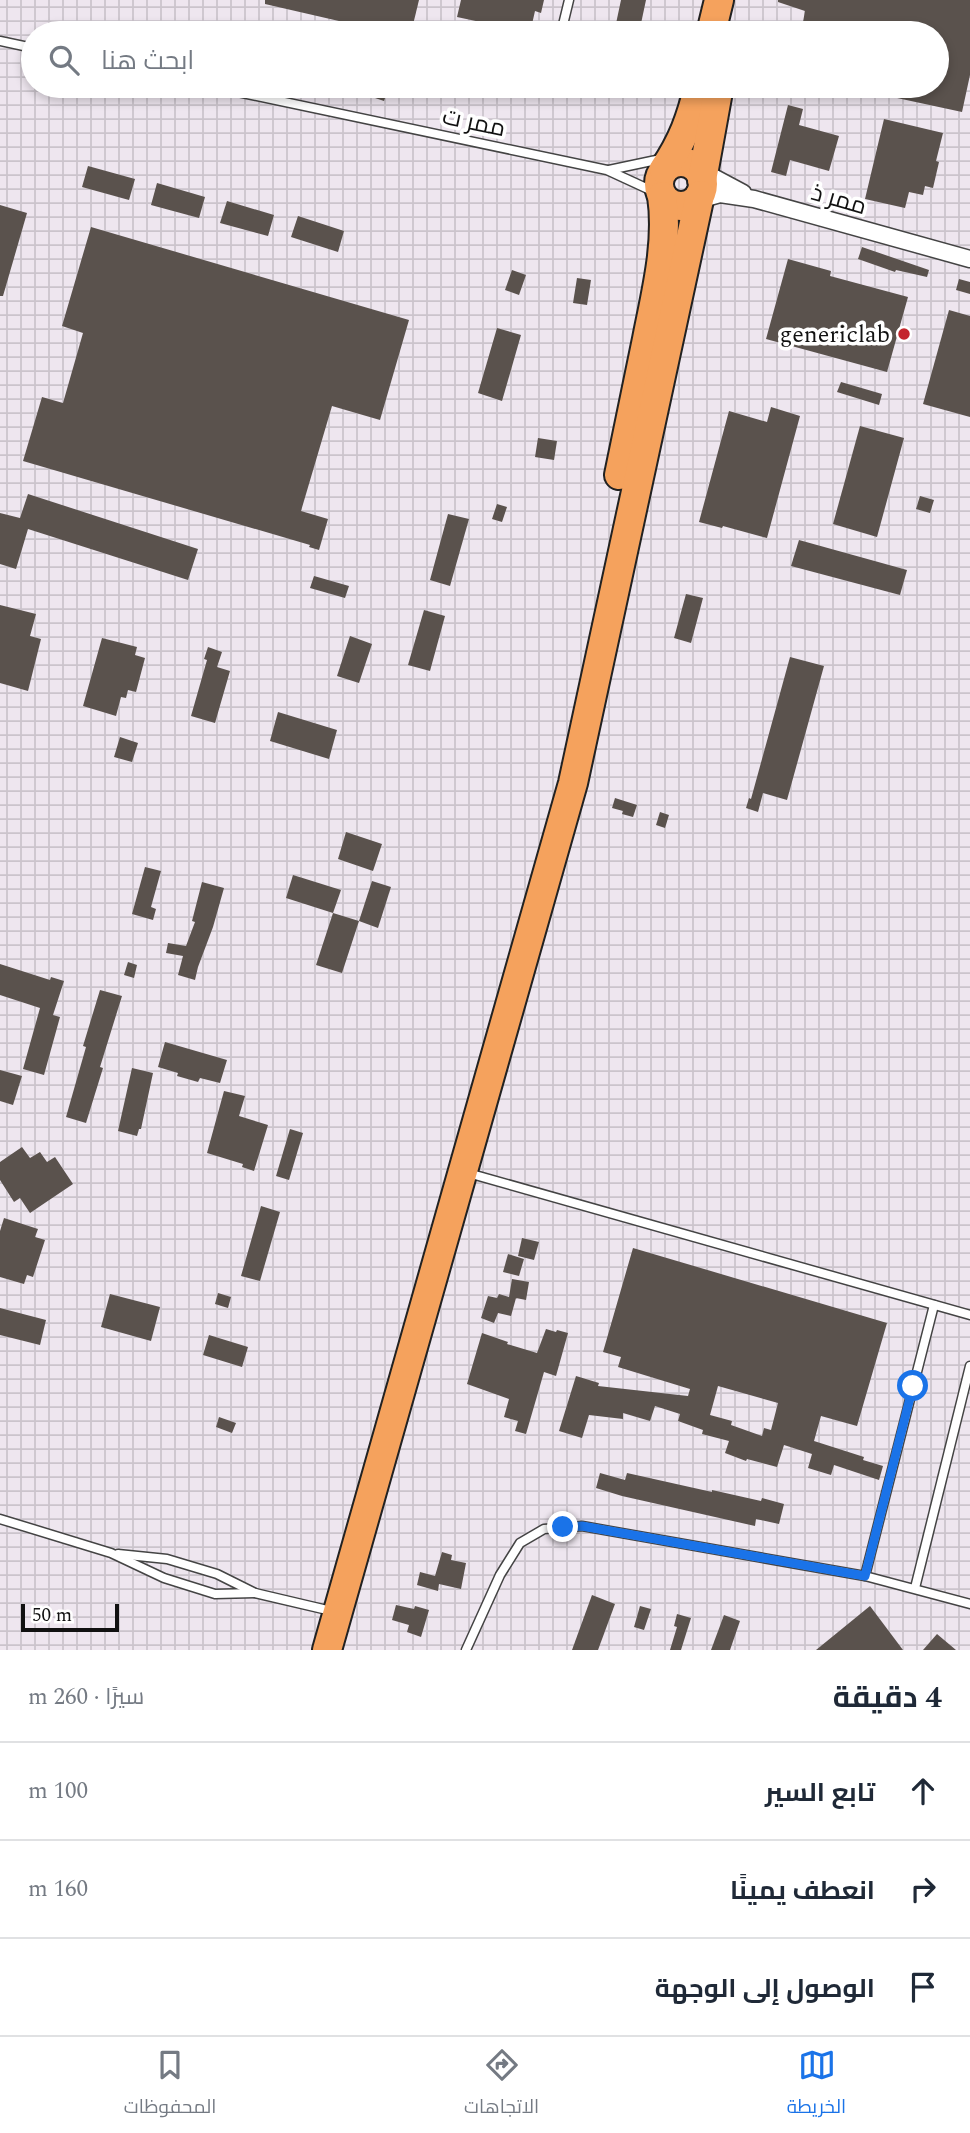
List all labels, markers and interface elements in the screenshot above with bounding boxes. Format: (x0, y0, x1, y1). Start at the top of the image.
search box (21, 21, 949, 98)
icon: search (45, 41, 83, 79)
text: ابحث هنا (101, 41, 194, 81)
street label: ممر ت (439, 99, 509, 147)
street label: ممر ذ (807, 175, 871, 225)
place label: genericlab (779, 317, 890, 353)
marker: genericlab (896, 326, 912, 342)
route start (897, 1370, 928, 1401)
route end (547, 1511, 578, 1542)
scale bar (21, 1601, 119, 1633)
text: 50 m (32, 1601, 72, 1630)
text: 4 دقيقة (833, 1675, 942, 1721)
text: سيرًا · 260 m (28, 1680, 144, 1715)
icon: ahead (904, 1772, 942, 1810)
text: تابع السير (765, 1773, 875, 1813)
text: 100 m (28, 1774, 88, 1809)
icon: right (904, 1870, 942, 1908)
text: انعطف يمينًا (730, 1871, 875, 1911)
text: 160 m (28, 1872, 88, 1907)
icon: arrive (904, 1968, 942, 2006)
text: الوصول إلى الوجهة (655, 1969, 875, 2009)
tab: المحفوظات (124, 2046, 216, 2124)
tab: الاتجاهات (464, 2046, 539, 2124)
tab: الخريطة (787, 2046, 846, 2124)

